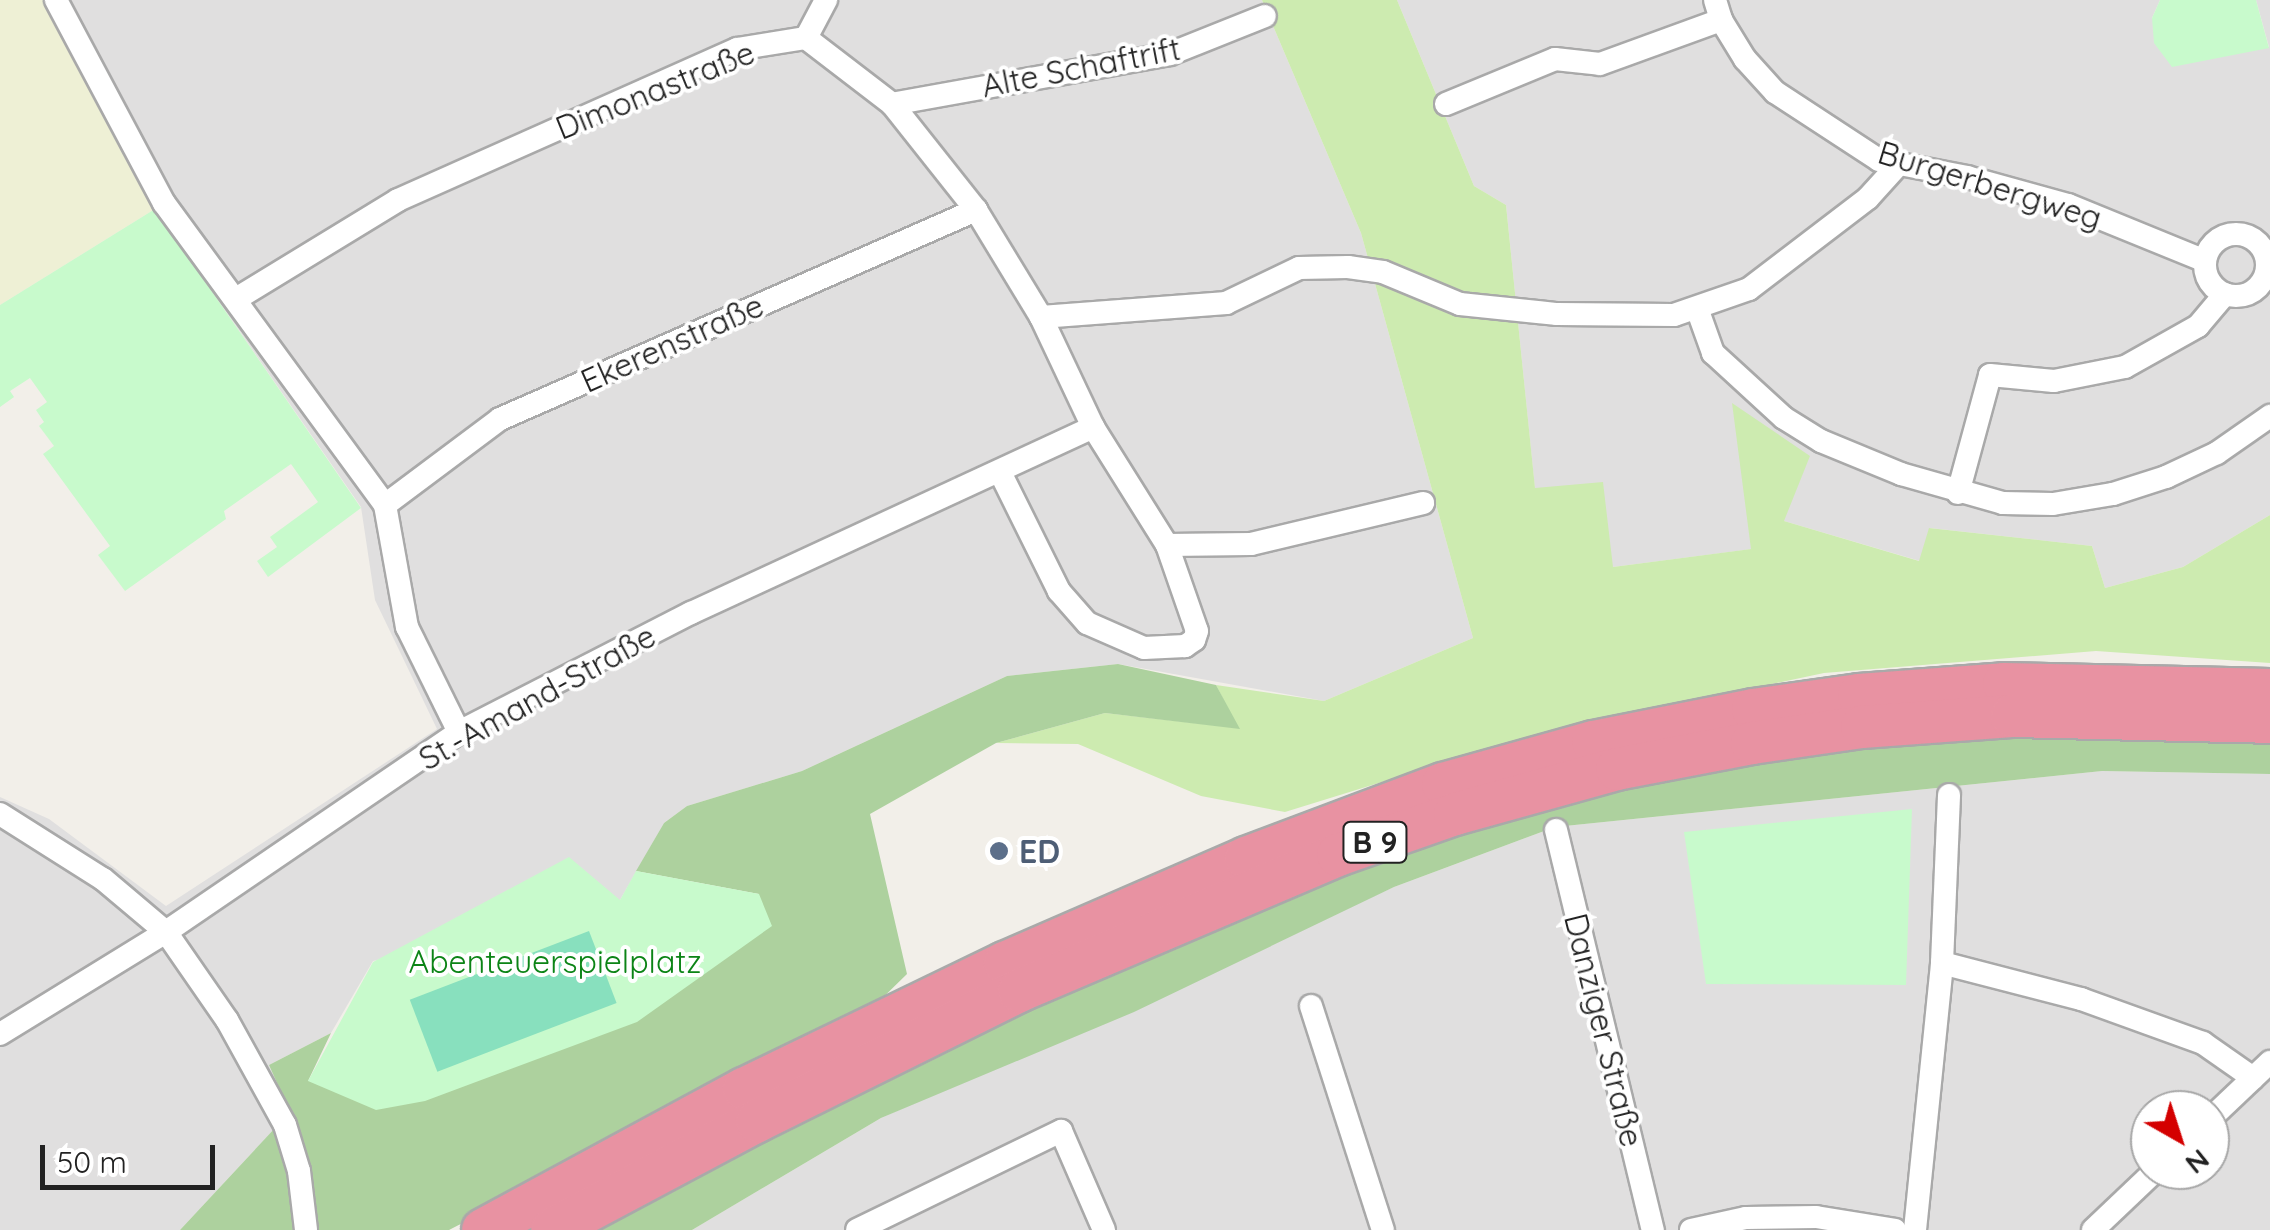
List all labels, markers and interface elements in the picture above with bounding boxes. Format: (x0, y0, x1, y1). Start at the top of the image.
street label: Alte Schaftrift (978, 29, 1184, 105)
street label: Dimonastraße (550, 33, 760, 147)
street label: Burgerbergweg (1874, 133, 2106, 237)
street label: Ekerenstraße (575, 286, 769, 400)
street label: St.-Amand-Straße (412, 616, 662, 778)
road number: B 9 (1340, 817, 1410, 867)
place label: ED (1019, 832, 1060, 870)
marker: ED (988, 840, 1010, 862)
street label: Danziger Straße (1556, 909, 1652, 1151)
park label: Abenteuerspielplatz (408, 942, 702, 980)
north arrow (2130, 1090, 2230, 1190)
scale bar (45, 1125, 220, 1187)
text: N (2179, 1142, 2217, 1182)
text: 50 m (57, 1143, 127, 1181)

